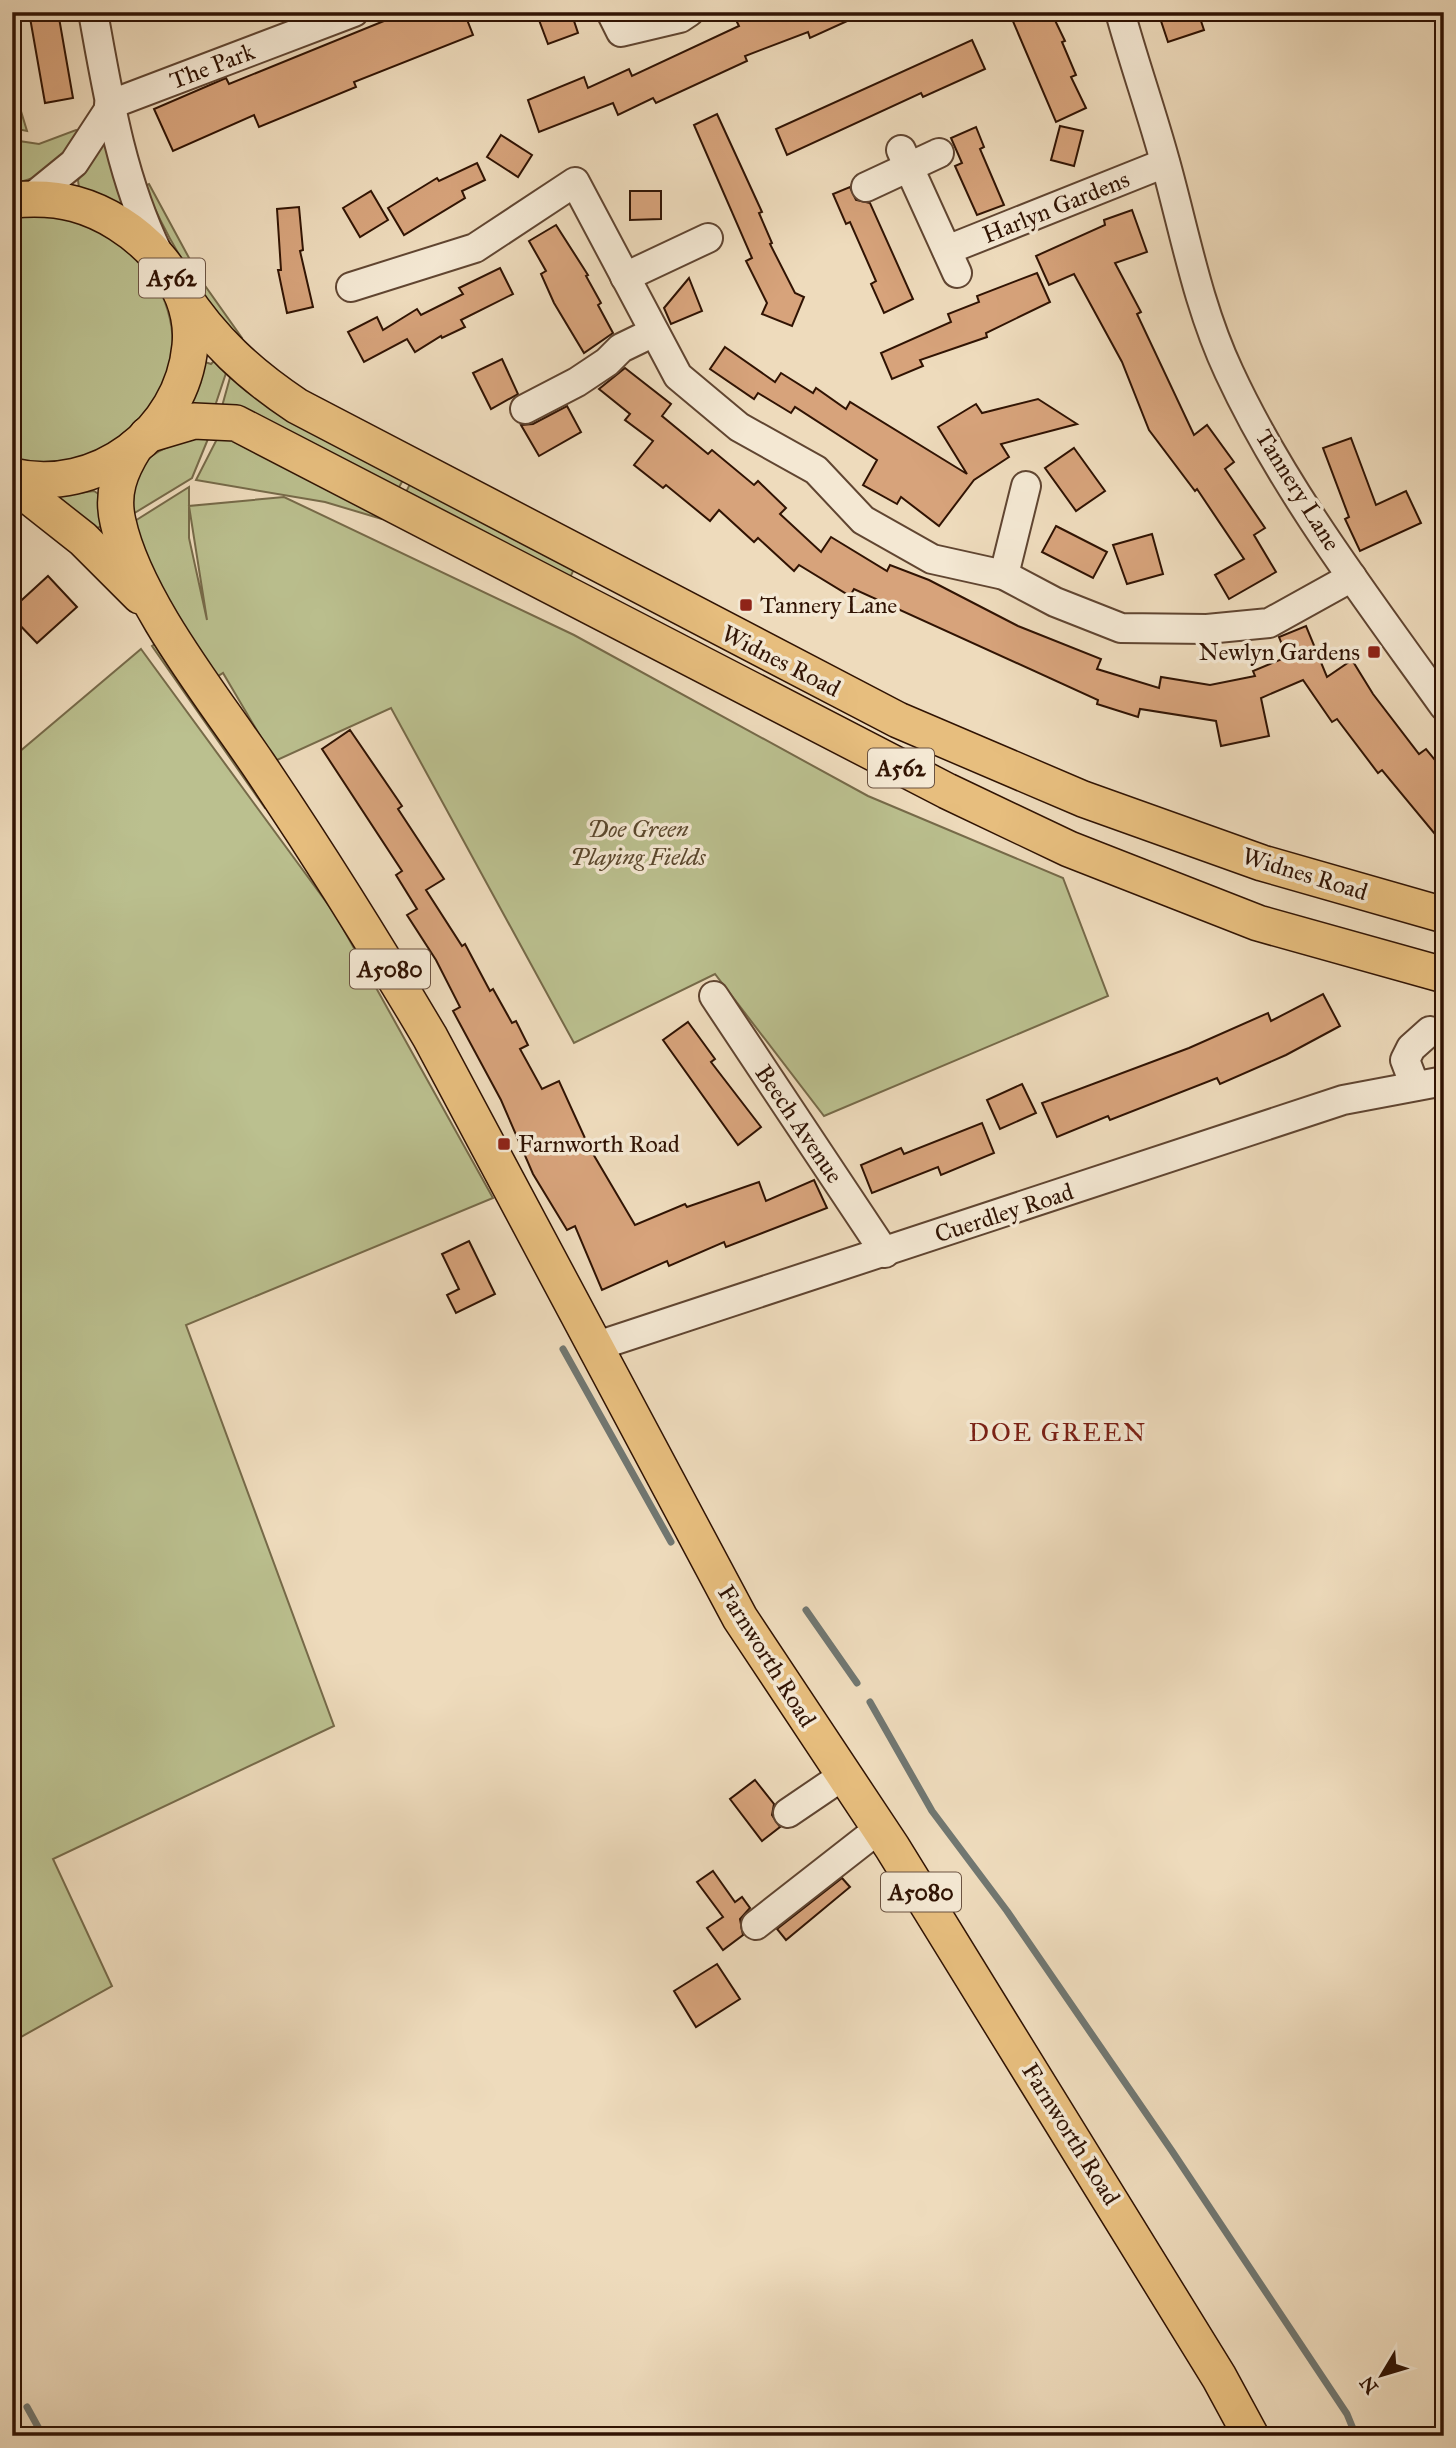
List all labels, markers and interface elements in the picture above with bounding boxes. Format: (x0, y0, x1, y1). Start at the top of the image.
street label: The Park (165, 36, 259, 96)
street label: Harlyn Gardens (978, 164, 1134, 250)
road number: A562 (139, 258, 205, 298)
street label: Tannery Lane (1249, 424, 1347, 556)
place label: Tannery Lane (760, 590, 897, 620)
marker: Tannery Lane (738, 597, 754, 613)
street label: Widnes Road (717, 618, 845, 704)
place label: Newlyn Gardens (1199, 637, 1360, 667)
marker: Newlyn Gardens (1366, 644, 1382, 660)
road number: A562 (868, 748, 934, 788)
park label: Doe Green Playing Fields (570, 814, 707, 872)
street label: Widnes Road (1239, 841, 1371, 907)
road number: A5080 (350, 950, 430, 988)
street label: Beech Avenue (748, 1059, 850, 1189)
place label: Farnworth Road (518, 1129, 680, 1159)
marker: Farnworth Road (496, 1136, 512, 1152)
street label: Cuerdley Road (931, 1176, 1077, 1250)
district label: DOE GREEN (969, 1416, 1147, 1448)
street label: Farnworth Road (711, 1579, 823, 1733)
road number: A5080 (881, 1872, 961, 1912)
street label: Farnworth Road (1015, 2057, 1127, 2211)
north arrow (1348, 2340, 1418, 2410)
text: N (1355, 2372, 1383, 2399)

